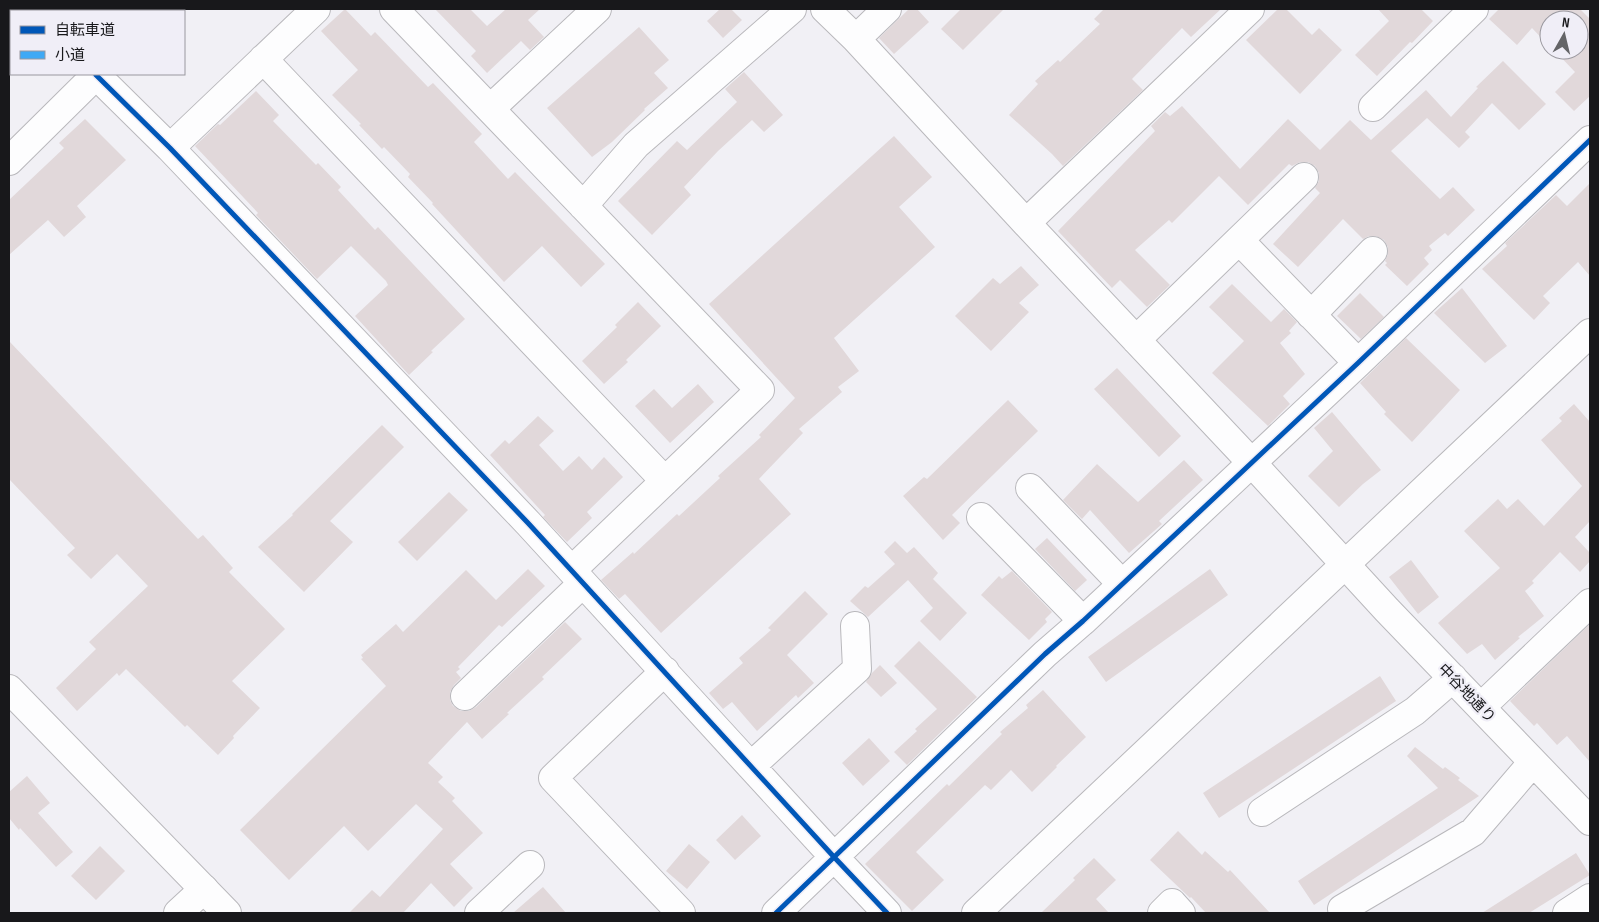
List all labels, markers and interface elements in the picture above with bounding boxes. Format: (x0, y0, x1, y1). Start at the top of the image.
legend (10, 10, 185, 75)
north arrow (1539, 10, 1589, 60)
text: N (1561, 14, 1571, 32)
text: 自転車道 (55, 21, 115, 40)
text: 小道 (55, 46, 85, 65)
street label: 中谷地通り (1434, 660, 1500, 727)

